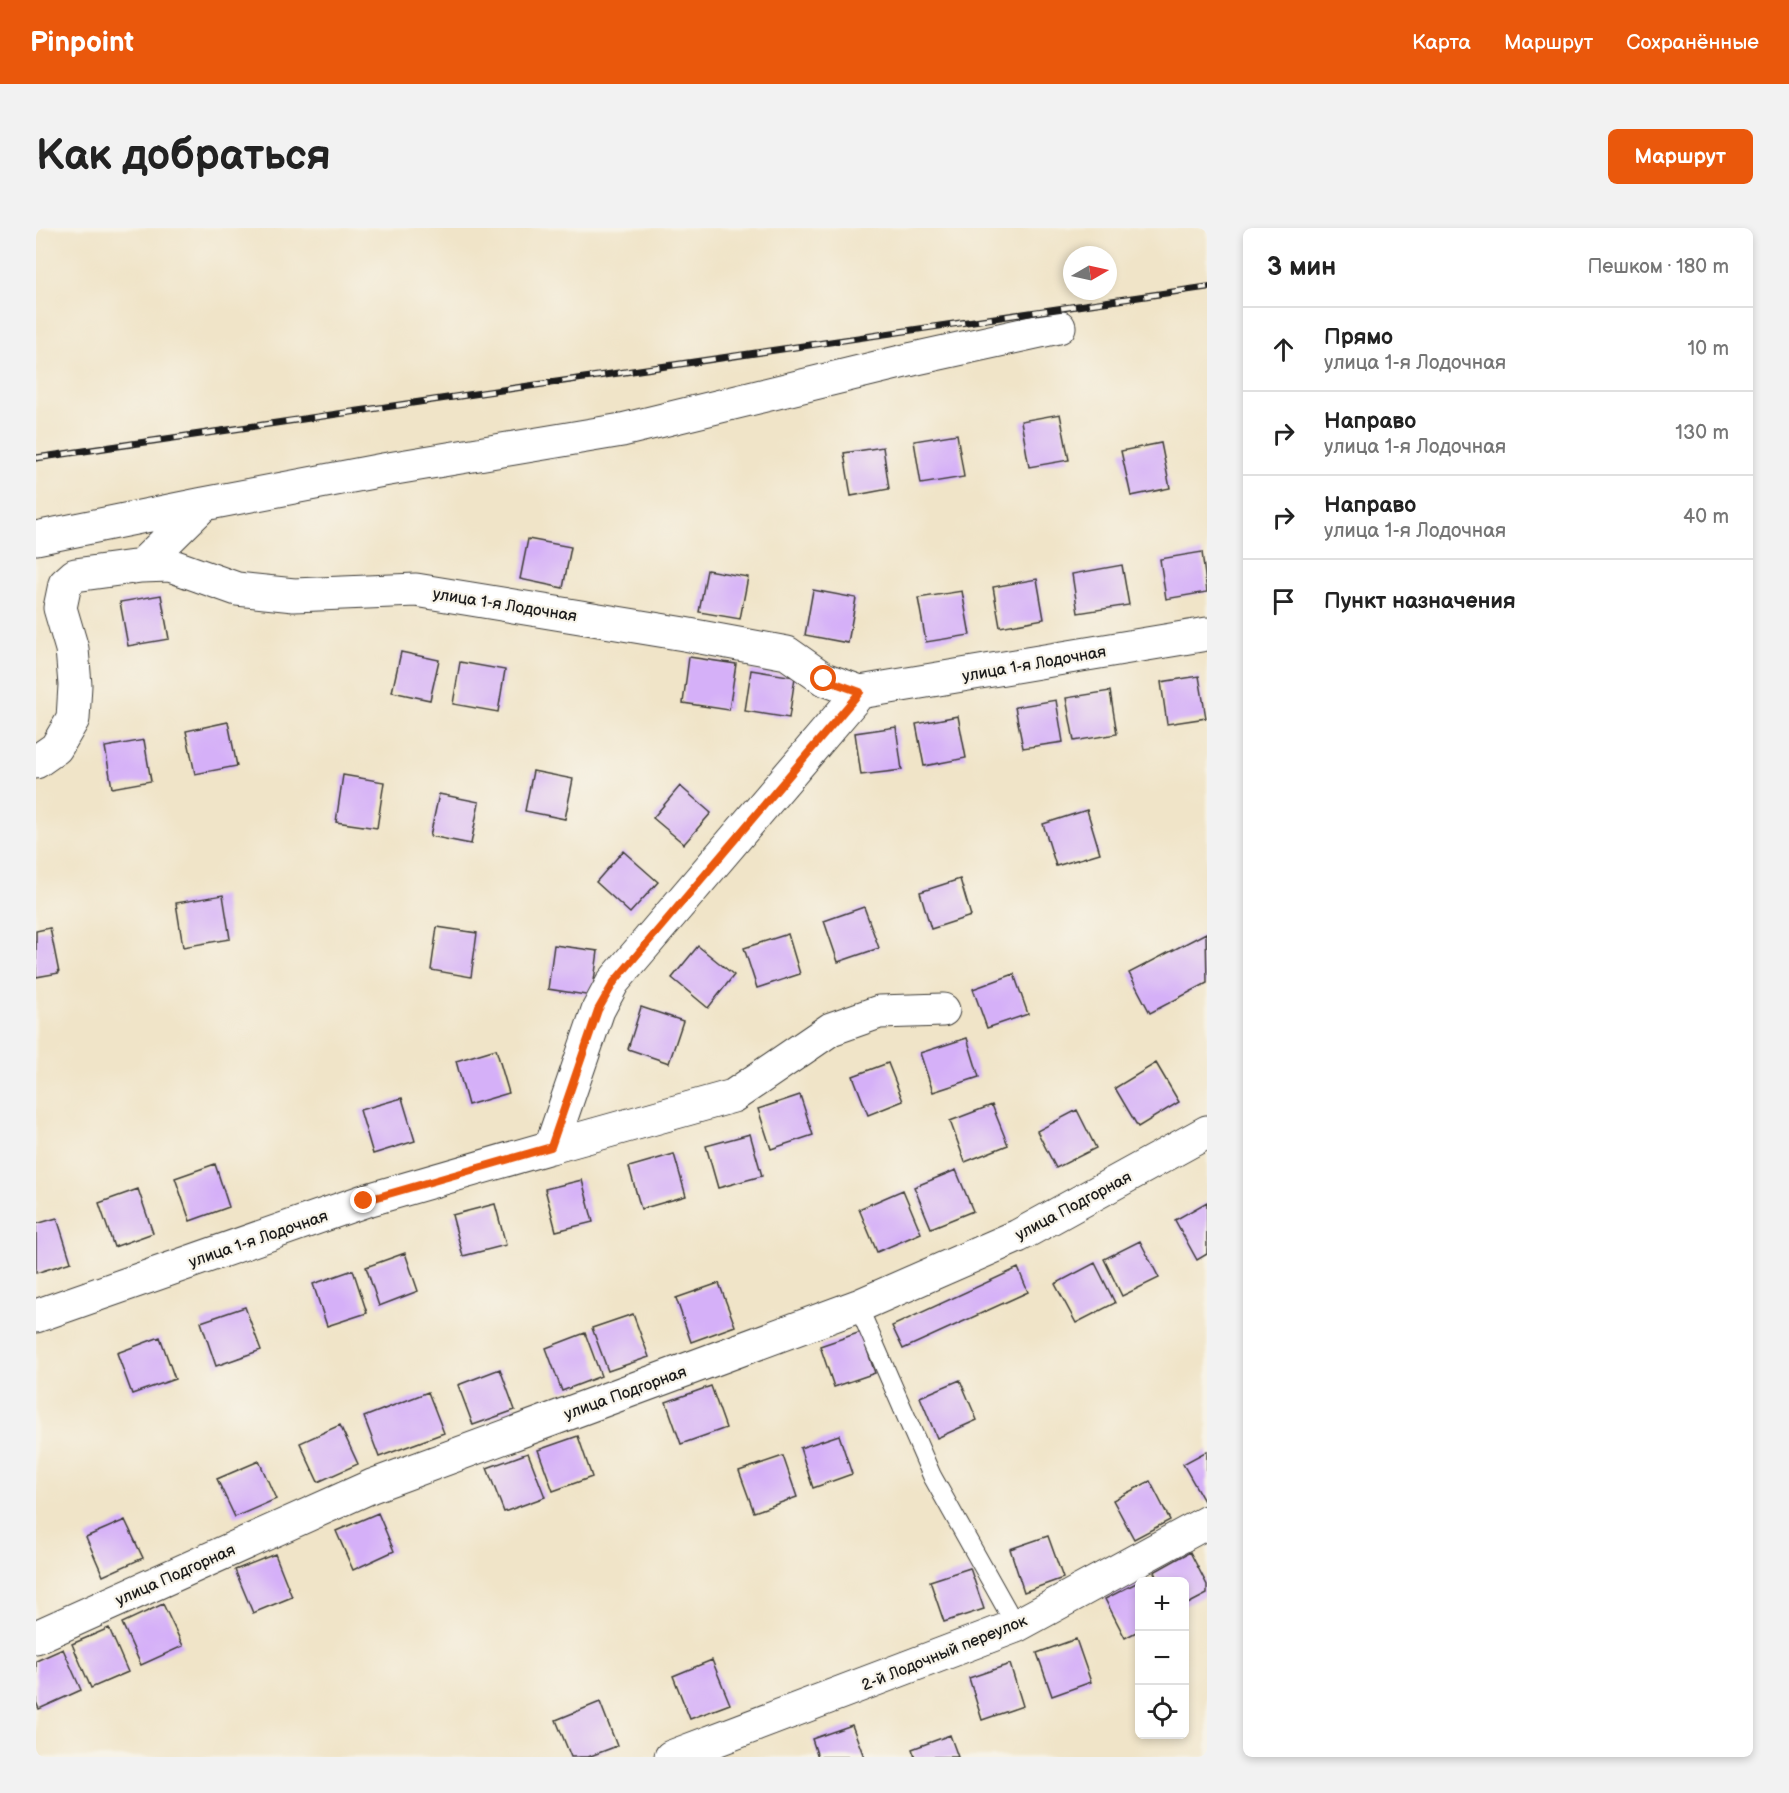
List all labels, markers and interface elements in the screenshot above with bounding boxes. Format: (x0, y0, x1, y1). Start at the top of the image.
text: Pinpoint (30, 26, 134, 59)
text: Карта (1412, 30, 1471, 55)
text: Маршрут (1504, 30, 1593, 55)
text: Сохранённые (1626, 30, 1759, 55)
button: Маршрут (1608, 129, 1753, 184)
text: Как добраться (36, 131, 331, 182)
north arrow (1063, 246, 1117, 300)
text: 3 мин (1267, 252, 1336, 283)
text: Пешком · 180 m (1587, 255, 1729, 279)
text: Прямо (1324, 324, 1393, 351)
icon: ahead (1267, 333, 1300, 366)
text: 10 m (1688, 337, 1729, 361)
text: улица 1-я Лодочная (1324, 351, 1506, 375)
text: Направо (1324, 408, 1416, 435)
icon: right (1267, 417, 1300, 450)
text: 130 m (1675, 421, 1729, 445)
text: улица 1-я Лодочная (1324, 435, 1506, 459)
text: Направо (1324, 492, 1416, 519)
icon: right (1267, 501, 1300, 534)
text: 40 m (1683, 505, 1729, 529)
text: улица 1-я Лодочная (1324, 519, 1506, 543)
street label: улица 1-я Лодочная (431, 585, 578, 626)
icon: arrive (1267, 585, 1300, 618)
text: Пункт назначения (1324, 588, 1516, 615)
street label: улица 1-я Лодочная (961, 642, 1108, 686)
route start (810, 665, 836, 691)
street label: улица Подгорная (1012, 1168, 1135, 1245)
route end (350, 1187, 376, 1213)
street label: улица 1-я Лодочная (187, 1207, 331, 1272)
street label: улица Подгорная (562, 1362, 689, 1424)
street label: улица Подгорная (113, 1540, 238, 1610)
map controls (1135, 1577, 1189, 1739)
button: + (1135, 1577, 1189, 1631)
street label: 2-й Лодочный переулок (859, 1611, 1030, 1695)
button: − (1135, 1631, 1189, 1685)
button: locate (1135, 1685, 1189, 1739)

